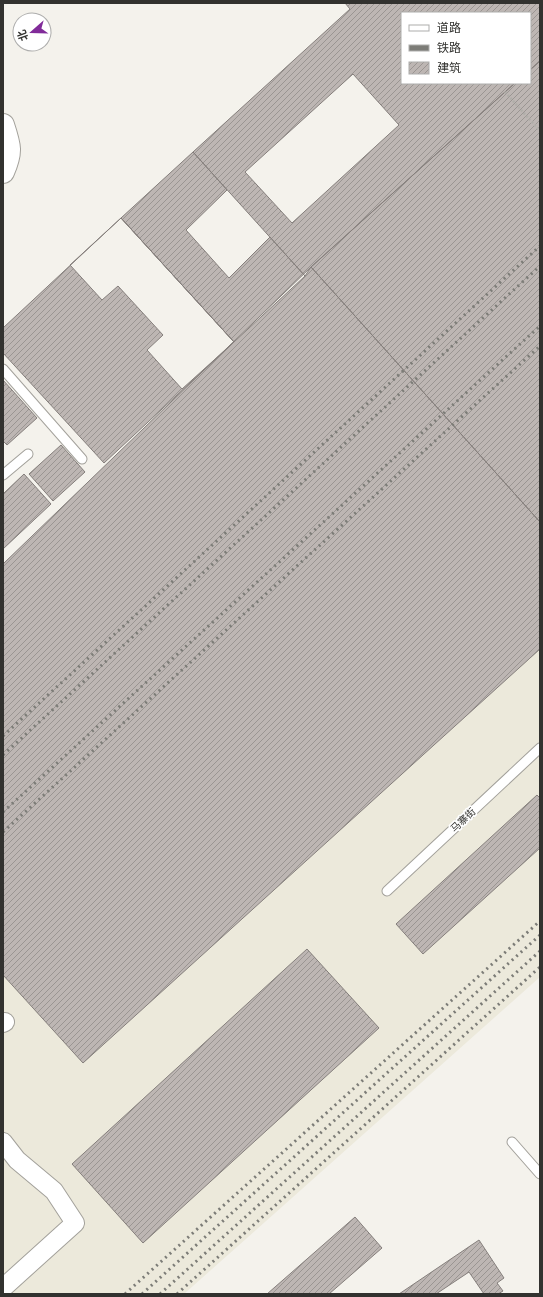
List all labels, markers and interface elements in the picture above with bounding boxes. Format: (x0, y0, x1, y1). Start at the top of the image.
north arrow (12, 12, 52, 52)
legend (401, 12, 531, 84)
text: 道路 (437, 21, 461, 35)
text: 北 (15, 28, 31, 43)
text: 铁路 (437, 41, 461, 55)
text: 建筑 (437, 61, 461, 75)
street label: 马寨街 (448, 806, 478, 834)

